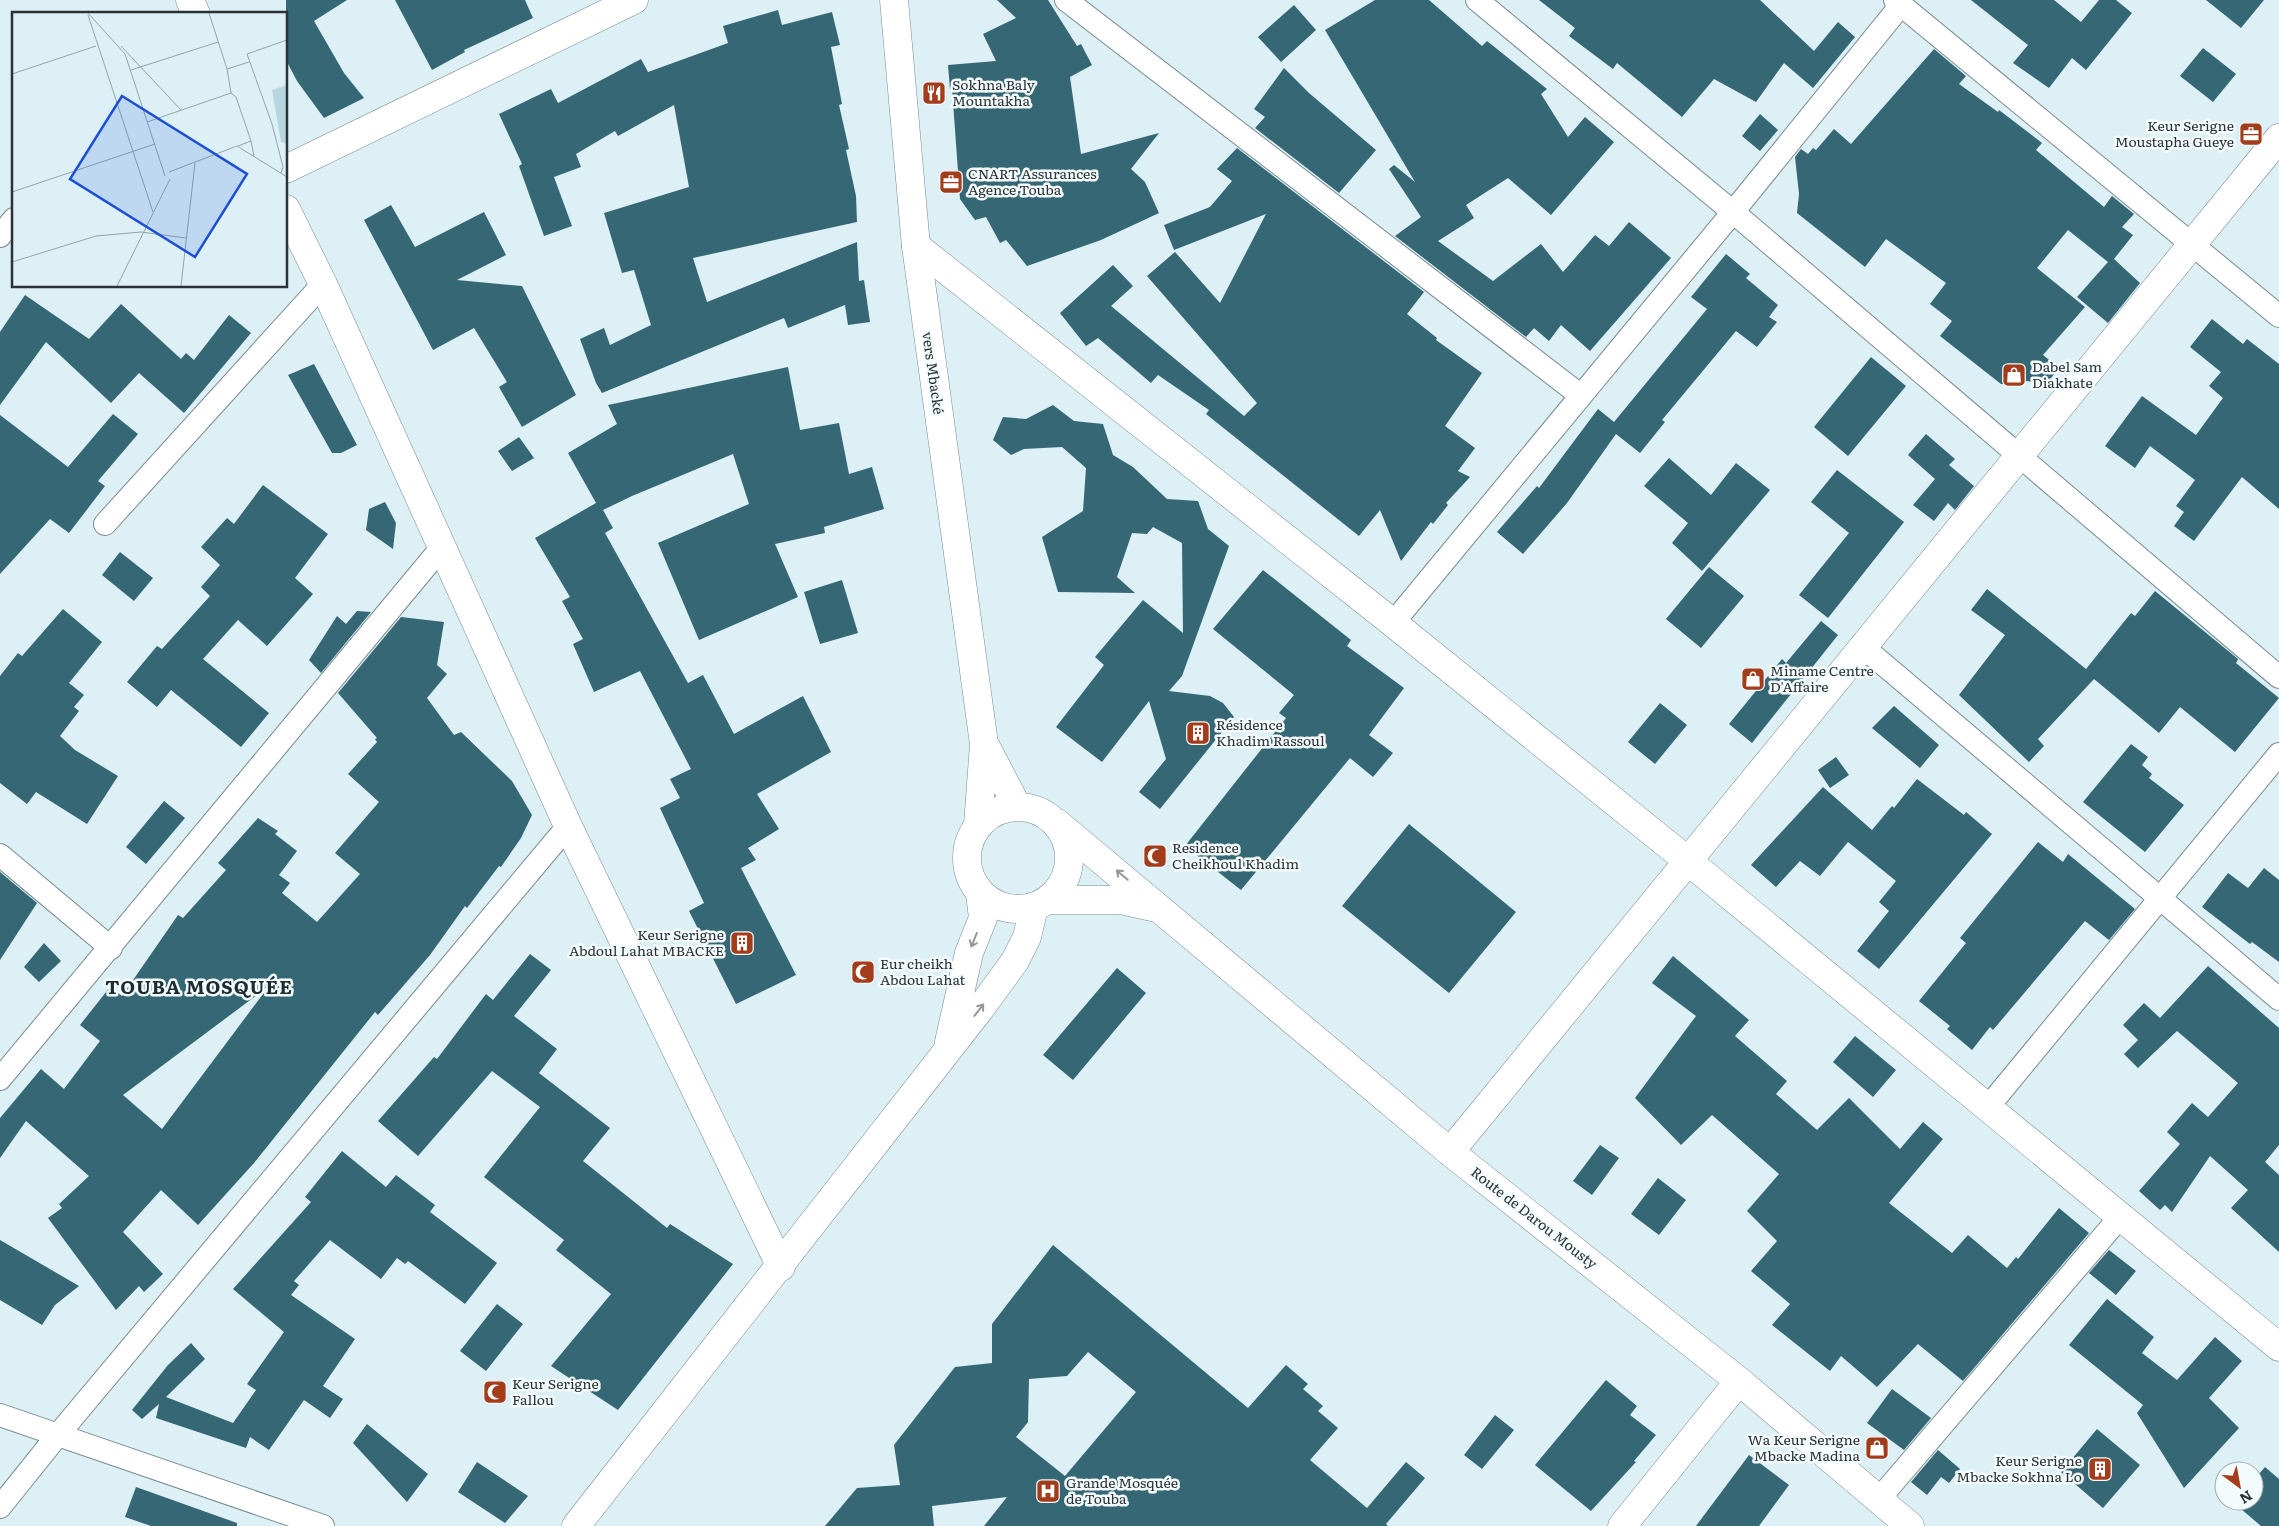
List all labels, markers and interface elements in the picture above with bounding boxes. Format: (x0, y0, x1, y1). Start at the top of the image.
inset map (12, 12, 288, 288)
place label: Sokhna Baly Mountakha (952, 74, 1036, 110)
restaurant icon: Sokhna Baly Mountakha (921, 80, 947, 106)
place label: Keur Serigne Moustapha Gueye (2115, 115, 2234, 151)
office icon: Keur Serigne Moustapha Gueye (2238, 121, 2264, 147)
place label: CNART Assurances Agence Touba (968, 163, 1097, 199)
office icon: CNART Assurances Agence Touba (938, 169, 964, 195)
street label: vers Mbacké (918, 330, 950, 415)
place label: Dabel Sam Diakhate (2032, 356, 2103, 392)
shop icon: Dabel Sam Diakhate (2001, 362, 2027, 388)
place label: Miname Centre D'Affaire (1770, 660, 1874, 696)
shop icon: Miname Centre D'Affaire (1740, 666, 1766, 692)
place label: Résidence Khadim Rassoul (1216, 714, 1325, 750)
building icon: Résidence Khadim Rassoul (1185, 720, 1211, 746)
place label: Residence Cheikhoul Khadim (1172, 837, 1299, 873)
mosque icon: Residence Cheikhoul Khadim (1142, 843, 1168, 869)
one-way arrow (1116, 870, 1129, 881)
place label: Keur Serigne Abdoul Lahat MBACKE (569, 924, 724, 960)
building icon: Keur Serigne Abdoul Lahat MBACKE (729, 930, 755, 956)
one-way arrow (968, 932, 978, 947)
place label: Eur cheikh Abdou Lahat (880, 953, 966, 989)
mosque icon: Eur cheikh Abdou Lahat (850, 959, 876, 985)
district label: TOUBA MOSQUÉE (105, 972, 293, 1000)
one-way arrow (973, 1004, 984, 1017)
street label: Route de Darou Mousty (1467, 1161, 1603, 1274)
place label: Keur Serigne Fallou (512, 1373, 599, 1409)
mosque icon: Keur Serigne Fallou (482, 1379, 508, 1405)
place label: Wa Keur Serigne Mbacke Madina (1748, 1429, 1860, 1465)
shop icon: Wa Keur Serigne Mbacke Madina (1864, 1435, 1890, 1461)
place label: Keur Serigne Mbacke Sokhna Lo (1956, 1450, 2082, 1486)
building icon: Keur Serigne Mbacke Sokhna Lo (2087, 1456, 2113, 1482)
north arrow (2214, 1461, 2264, 1511)
place label: Grande Mosquée de Touba (1066, 1472, 1178, 1508)
hospital icon: Grande Mosquée de Touba (1035, 1478, 1061, 1504)
text: N (2236, 1486, 2257, 1510)

